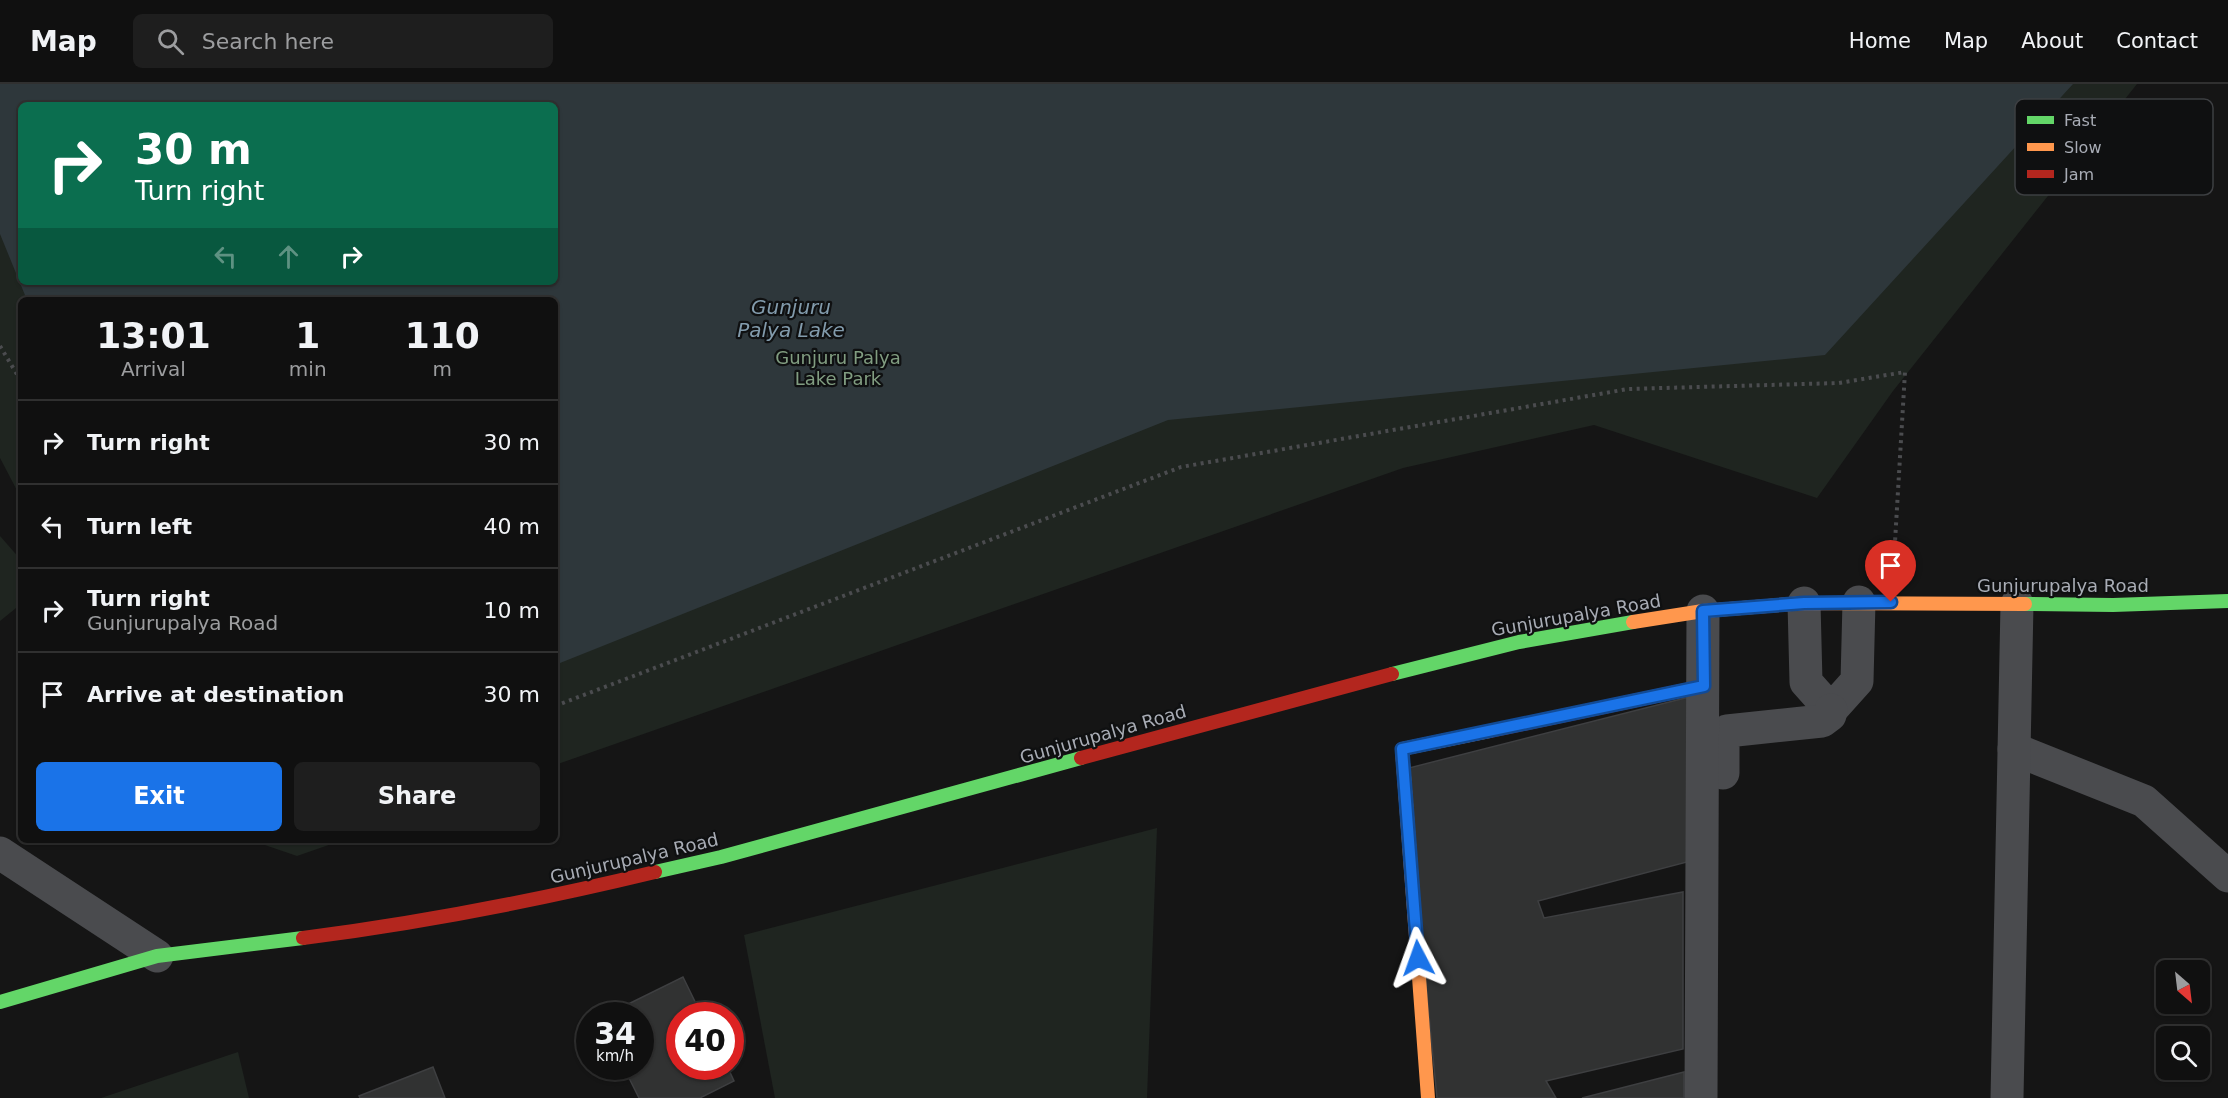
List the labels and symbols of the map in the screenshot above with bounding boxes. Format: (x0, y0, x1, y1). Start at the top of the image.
legend (2015, 99, 2213, 195)
text: Fast (2064, 111, 2096, 130)
text: Slow (2064, 138, 2101, 157)
text: Jam (2063, 165, 2094, 184)
water label: Gunjuru Palya Lake (737, 295, 845, 342)
park label: Gunjuru Palya Lake Park (775, 347, 901, 389)
pin (1865, 540, 1916, 602)
street label: Gunjurupalya Road (1977, 575, 2149, 596)
street label: Gunjurupalya Road (1489, 590, 1663, 640)
street label: Gunjurupalya Road (1017, 700, 1189, 768)
street label: Gunjurupalya Road (548, 828, 720, 888)
position arrow (1386, 926, 1450, 990)
north arrow (2156, 960, 2210, 1014)
speed limit sign: 40 (666, 1002, 744, 1080)

